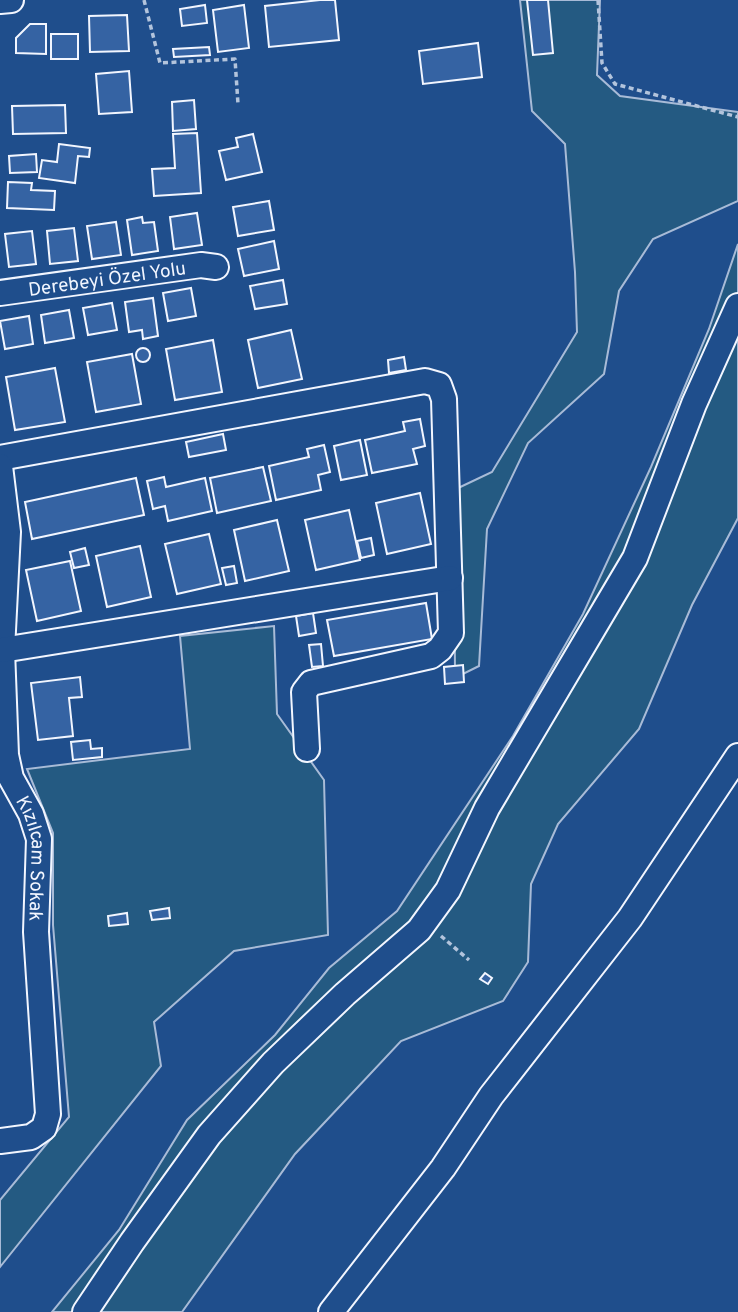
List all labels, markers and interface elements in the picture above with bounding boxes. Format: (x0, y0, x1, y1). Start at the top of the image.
street label: Derebeyi Özel Yolu (27, 257, 188, 303)
street label: Kızılcam Sokak (9, 792, 49, 922)

